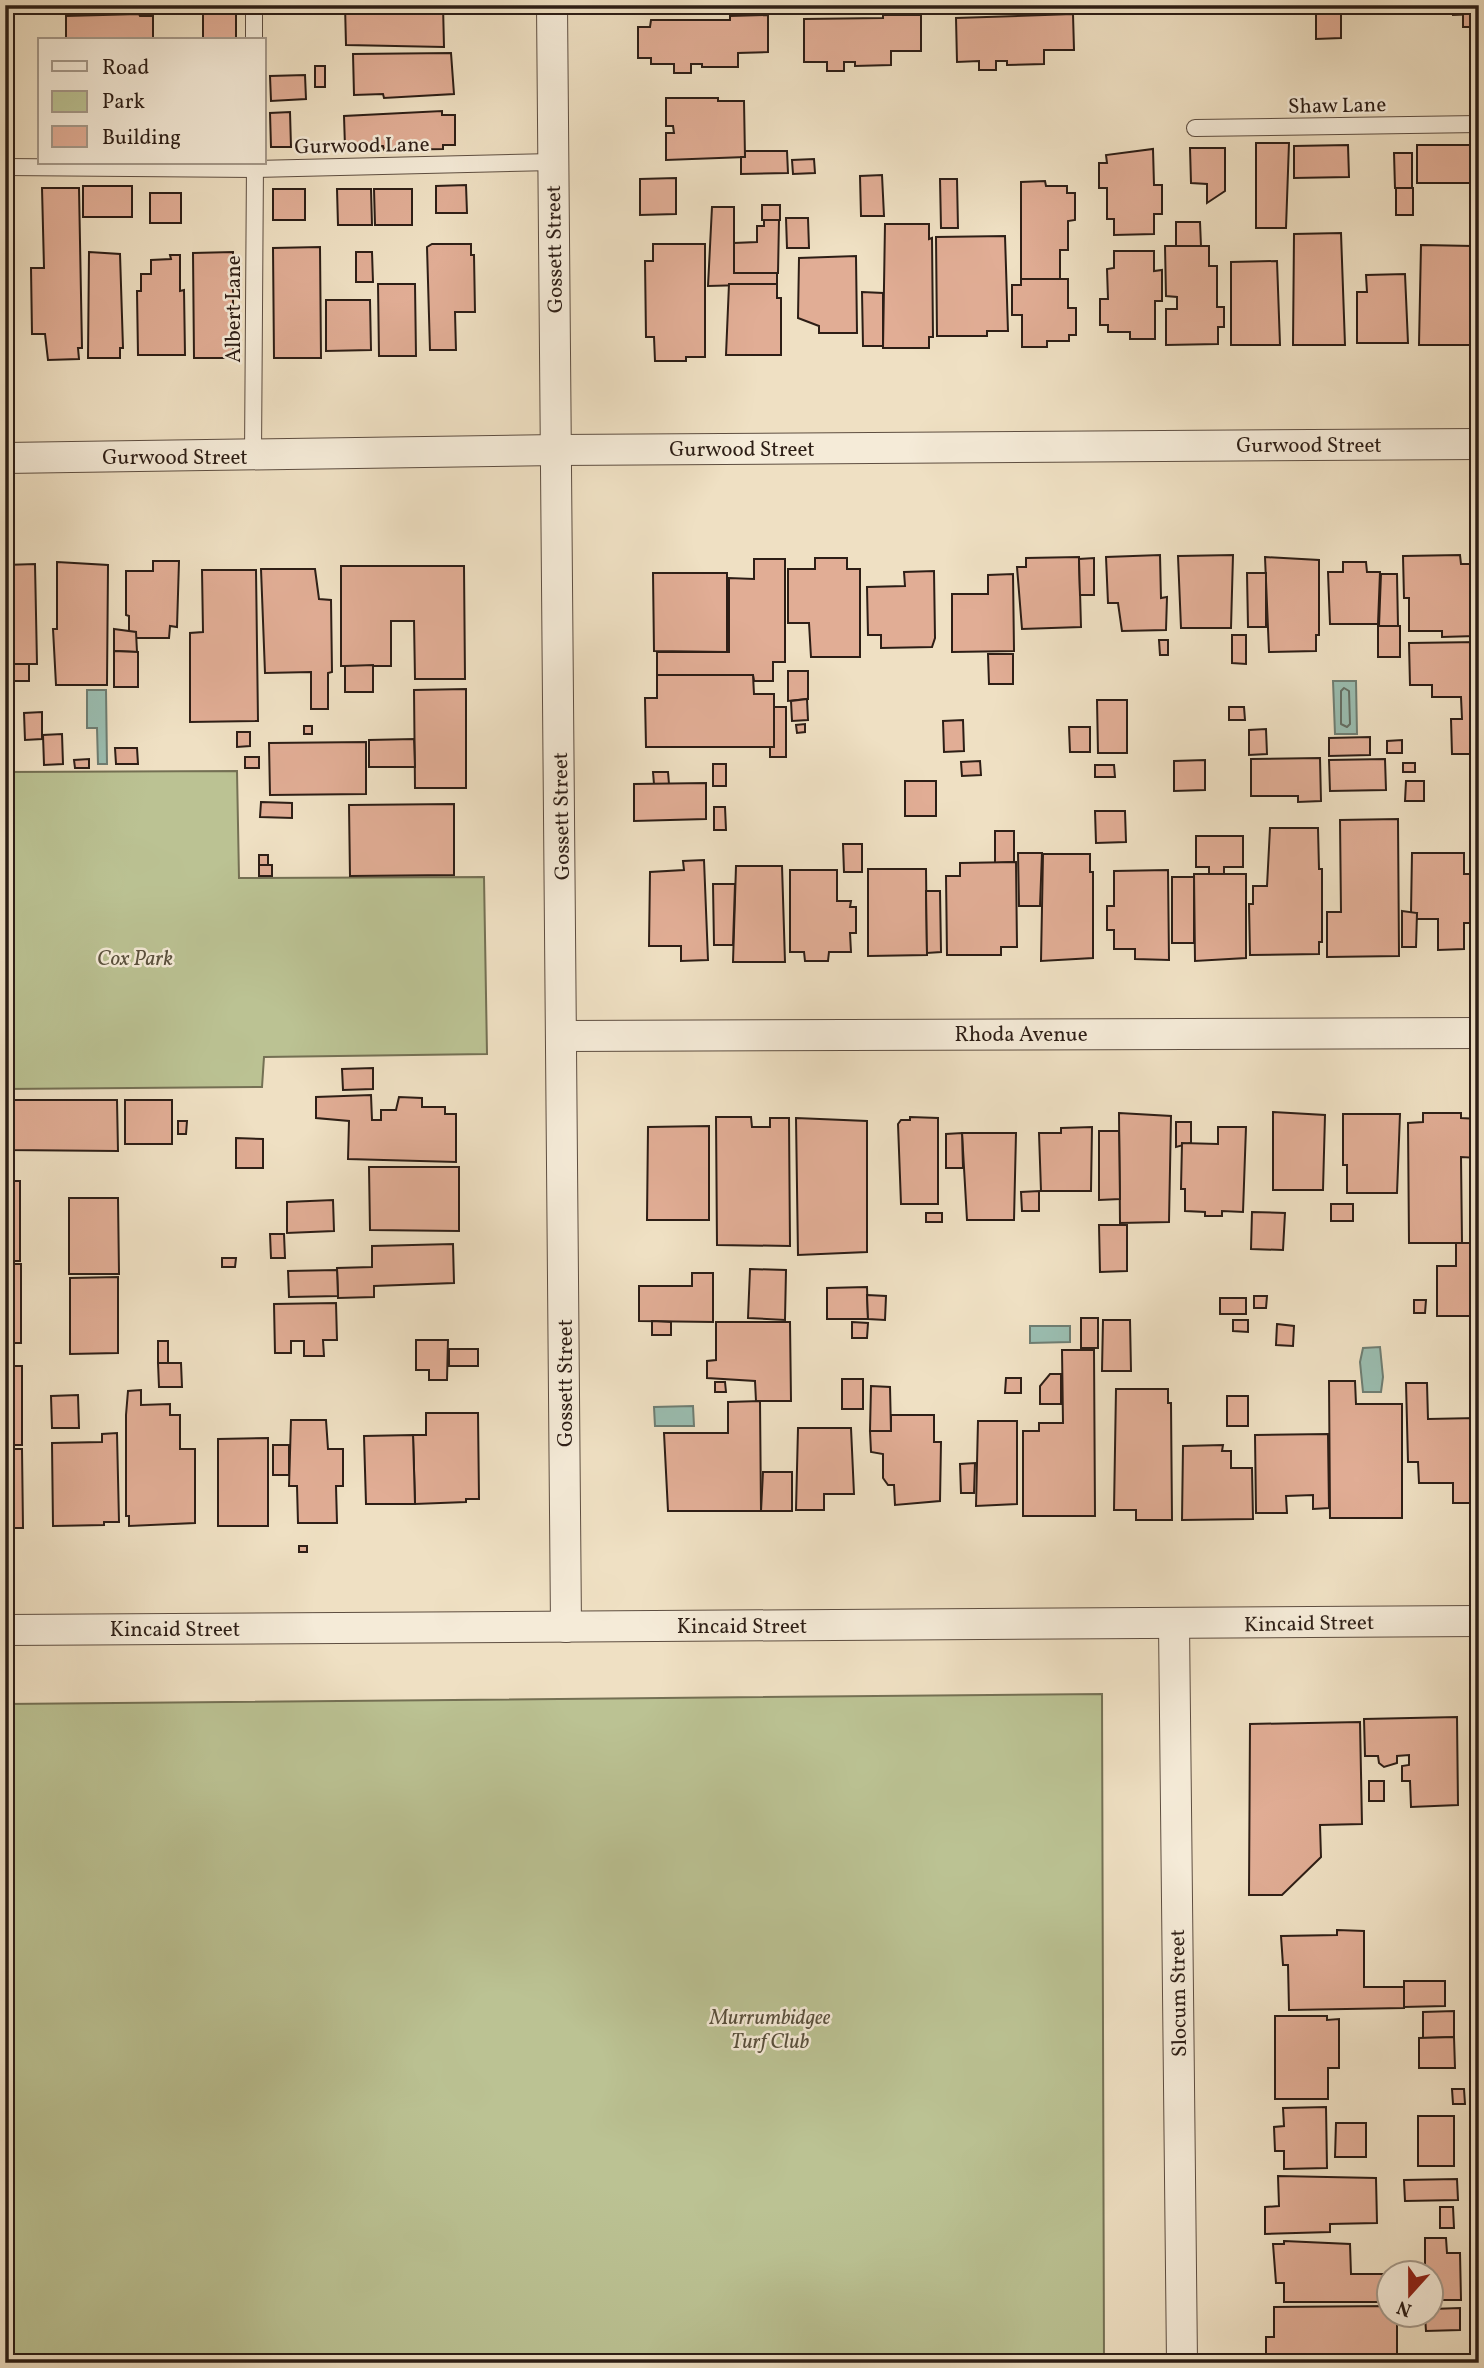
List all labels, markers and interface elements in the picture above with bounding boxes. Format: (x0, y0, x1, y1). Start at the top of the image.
legend (38, 38, 266, 164)
text: Road (102, 54, 149, 83)
text: Park (102, 88, 145, 117)
street label: Shaw Lane (1288, 91, 1387, 122)
text: Building (102, 124, 181, 153)
street label: Gurwood Lane (294, 131, 430, 162)
street label: Gossett Street (540, 185, 571, 313)
street label: Albert Lane (220, 255, 249, 363)
street label: Gurwood Street (1236, 432, 1382, 461)
street label: Gurwood Street (669, 436, 815, 465)
street label: Gurwood Street (102, 444, 248, 473)
street label: Gossett Street (547, 752, 578, 880)
park label: Cox Park (97, 945, 173, 974)
street label: Rhoda Avenue (954, 1021, 1088, 1050)
street label: Gossett Street (552, 1319, 581, 1447)
street label: Kincaid Street (1244, 1609, 1374, 1640)
street label: Kincaid Street (677, 1613, 807, 1642)
street label: Kincaid Street (110, 1616, 240, 1645)
street label: Slocum Street (1164, 1929, 1195, 2057)
park label: Murrumbidgee Turf Club (709, 2004, 831, 2057)
north arrow (1376, 2260, 1446, 2330)
text: N (1393, 2293, 1416, 2323)

